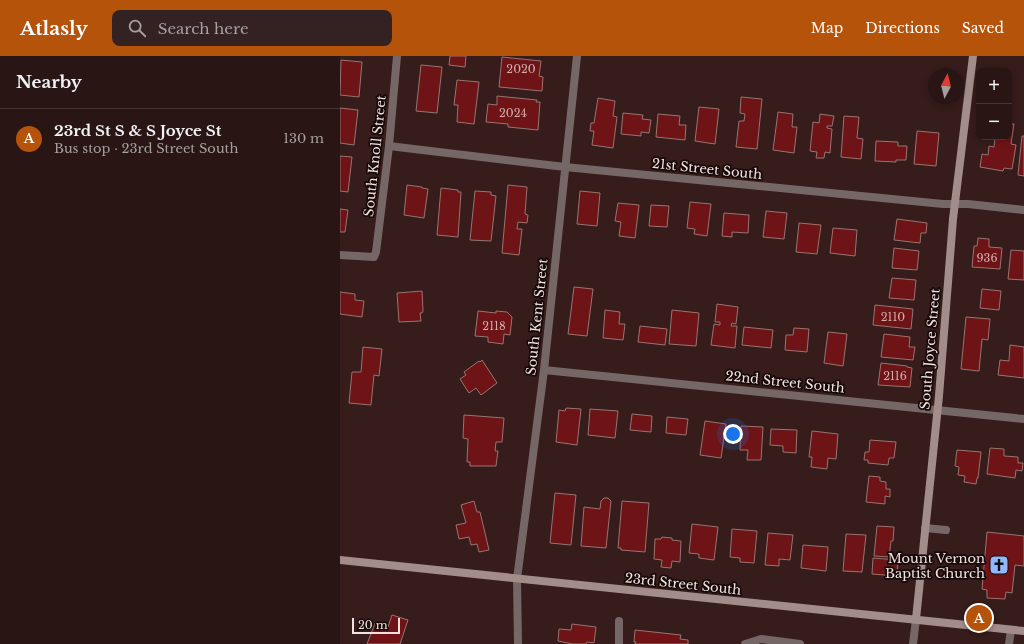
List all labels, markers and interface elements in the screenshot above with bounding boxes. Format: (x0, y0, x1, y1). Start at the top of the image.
search box (112, 10, 392, 46)
text: Atlasly (20, 17, 88, 40)
icon: search (126, 17, 148, 39)
text: Search here (158, 19, 249, 38)
text: Map (811, 19, 843, 37)
text: Directions (865, 19, 940, 37)
text: Saved (962, 19, 1004, 37)
house number: 2020 (506, 62, 536, 76)
north arrow (928, 68, 964, 104)
map controls (976, 68, 1012, 140)
button: + (976, 68, 1012, 104)
text: Nearby (16, 72, 82, 93)
street label: South Knoll Street (360, 94, 390, 218)
button: − (976, 104, 1012, 140)
house number: 2024 (499, 106, 527, 120)
text: 23rd St S & S Joyce St (54, 121, 221, 140)
text: A (24, 130, 34, 147)
text: 130 m (283, 130, 324, 147)
text: Bus stop · 23rd Street South (54, 140, 238, 157)
street label: 21st Street South (651, 155, 763, 183)
house number: 936 (977, 251, 997, 265)
street label: South Kent Street (522, 258, 552, 376)
street label: South Joyce Street (916, 288, 944, 410)
house number: 2110 (881, 310, 905, 324)
house number: 2118 (482, 319, 506, 333)
street label: 22nd Street South (725, 367, 845, 397)
house number: 2116 (883, 369, 907, 383)
your location (723, 424, 743, 444)
place label: Mount Vernon Baptist Church (885, 550, 985, 582)
church icon: Mount Vernon Baptist Church (988, 554, 1010, 576)
street label: 23rd Street South (624, 569, 742, 599)
pin: A (966, 603, 992, 633)
scale bar (352, 616, 400, 635)
text: 20 m (358, 618, 388, 632)

